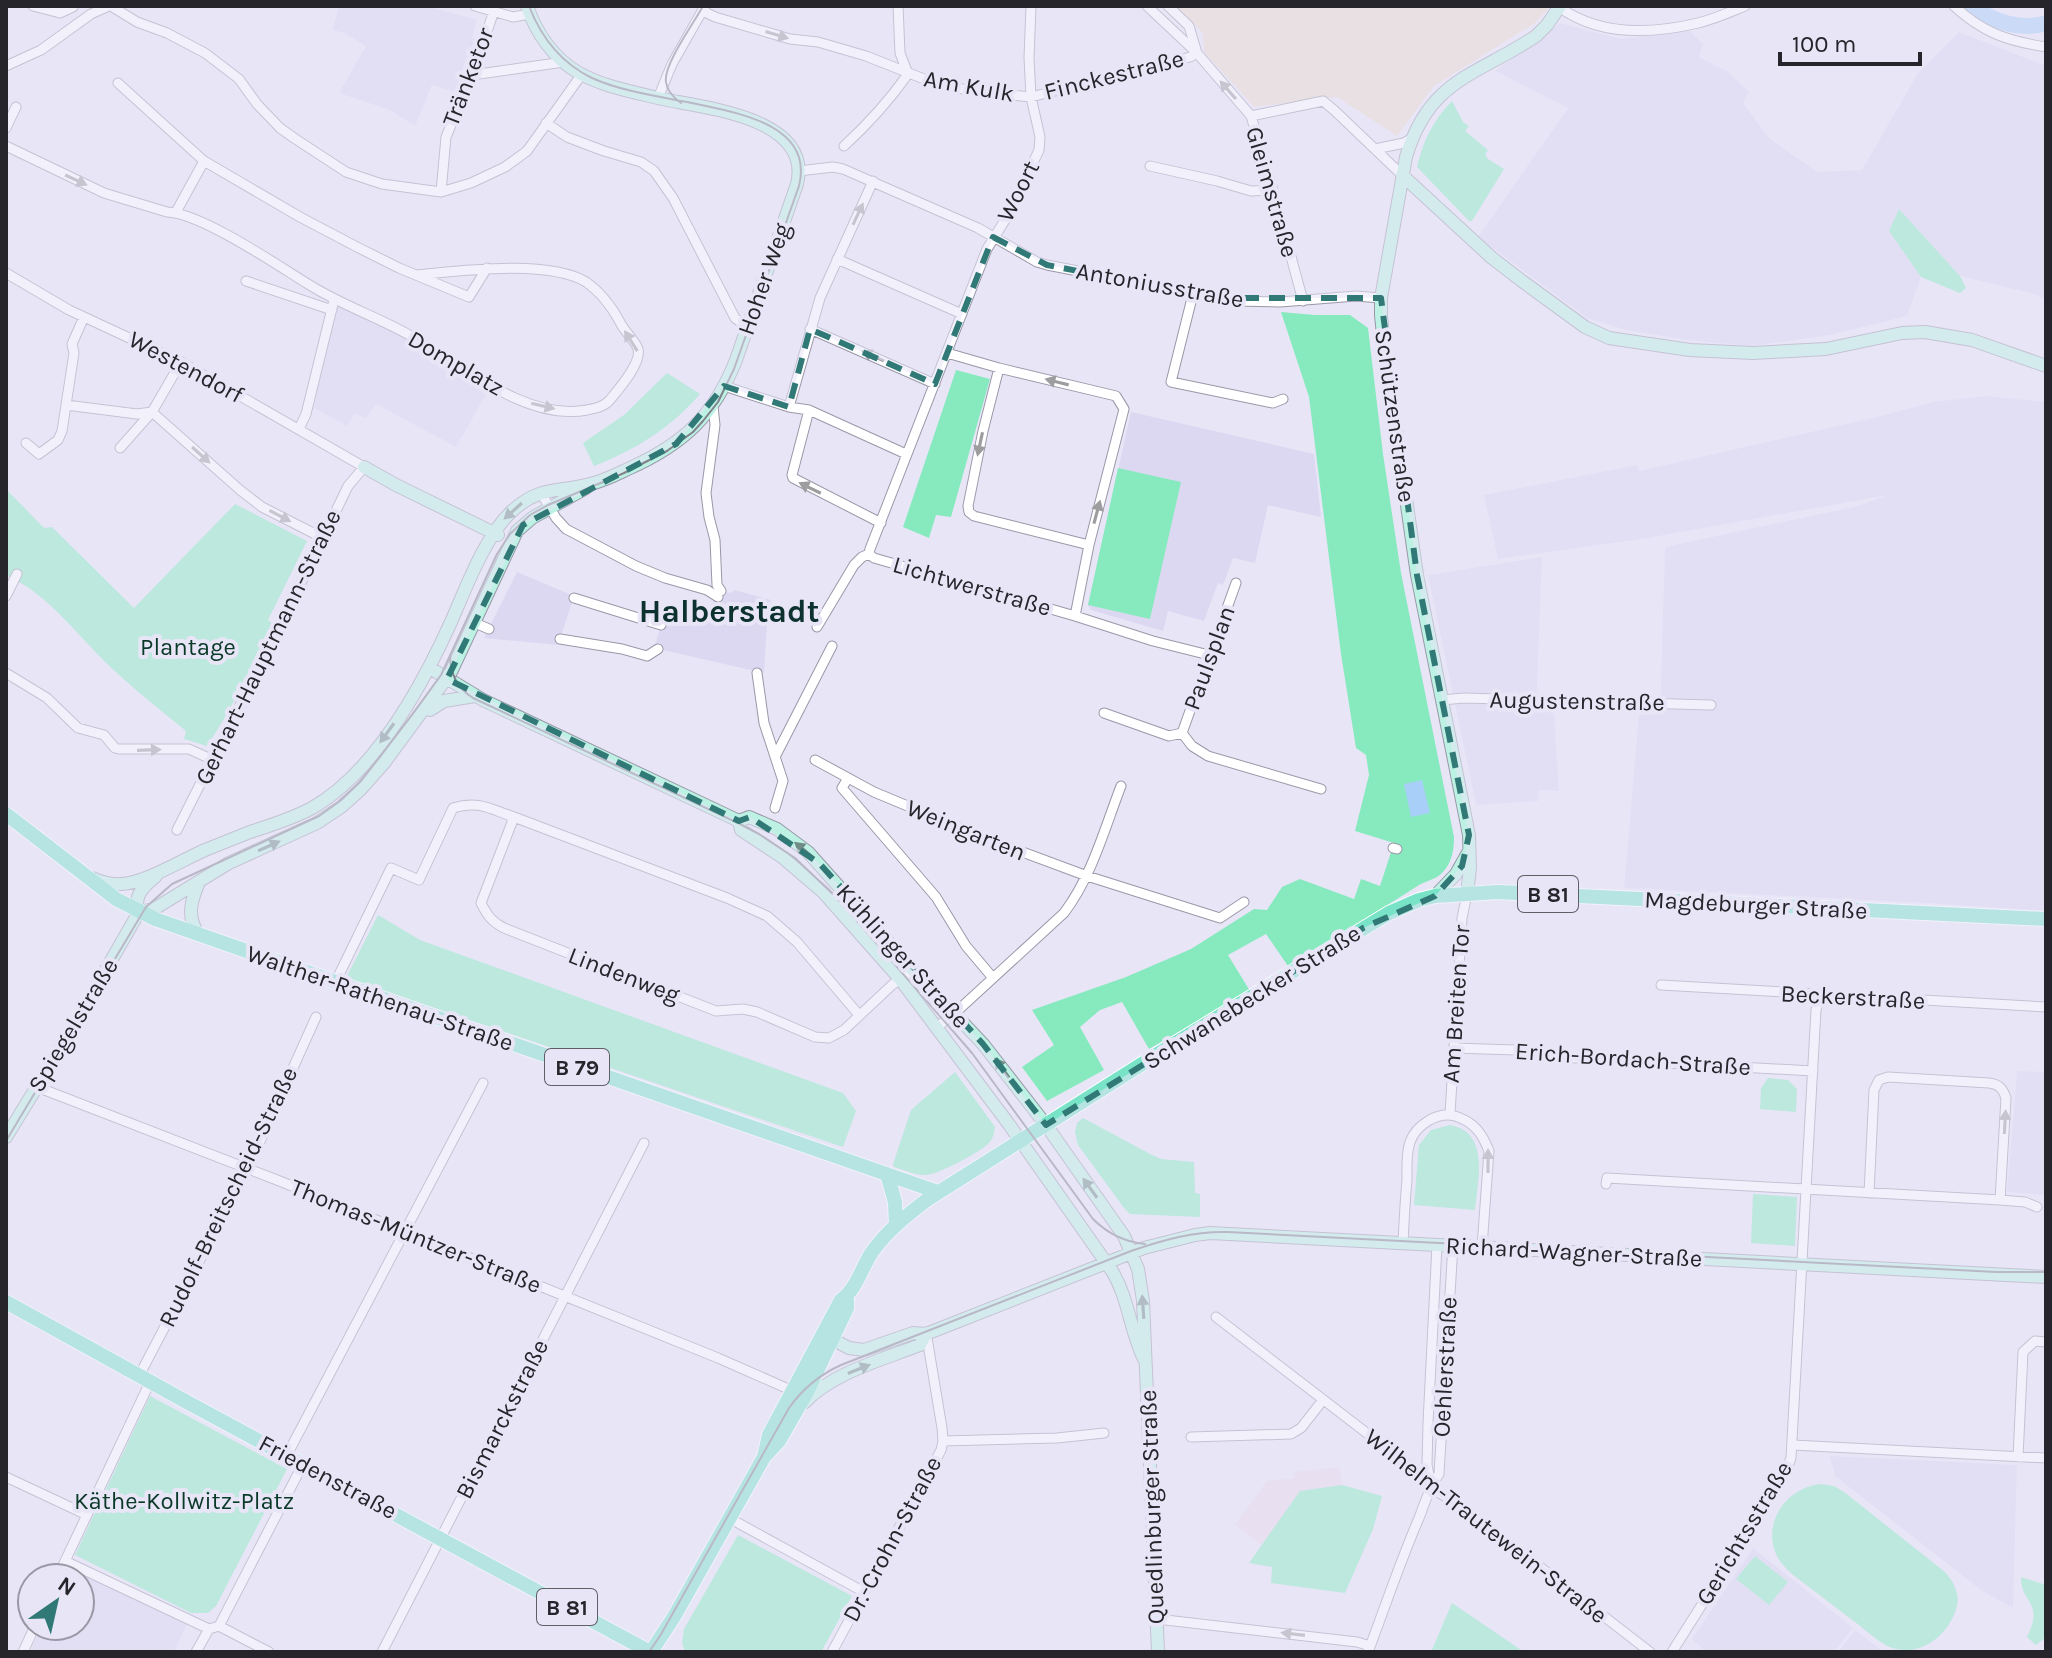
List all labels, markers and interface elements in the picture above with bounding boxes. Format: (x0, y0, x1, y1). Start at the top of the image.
scale bar (1780, 16, 1920, 66)
street label: Tränketor (436, 23, 500, 130)
one-way arrow (765, 29, 789, 42)
text: 100 m (1792, 30, 1857, 58)
street label: Finckestraße (1041, 44, 1187, 106)
street label: Am Kulk (922, 64, 1016, 108)
one-way arrow (1220, 80, 1237, 100)
street label: Gleimstraße (1240, 123, 1304, 261)
street label: Woort (991, 156, 1045, 226)
one-way arrow (65, 173, 88, 187)
one-way arrow (851, 202, 865, 226)
street label: Hoher Weg (732, 219, 796, 339)
street label: Antoniusstraße (1074, 256, 1246, 314)
street label: Domplatz (403, 324, 509, 402)
street label: Westendorf (124, 325, 249, 409)
street label: Schützenstraße (1369, 328, 1421, 504)
one-way arrow (624, 330, 638, 352)
one-way arrow (861, 350, 885, 363)
one-way arrow (1045, 375, 1070, 388)
one-way arrow (531, 400, 556, 413)
one-way arrow (973, 431, 986, 456)
one-way arrow (191, 446, 210, 464)
one-way arrow (799, 482, 822, 495)
one-way arrow (1092, 500, 1104, 525)
one-way arrow (504, 502, 524, 519)
street label: Gerhart-Hauptmann-Straße (189, 505, 347, 789)
one-way arrow (269, 510, 292, 523)
street label: Lichtwerstraße (890, 550, 1054, 622)
district label: Halberstadt (639, 593, 819, 630)
street label: Paulsplan (1177, 602, 1241, 714)
park label: Plantage (140, 633, 236, 661)
street label: Augustenstraße (1489, 685, 1665, 717)
one-way arrow (379, 722, 395, 744)
one-way arrow (137, 743, 162, 756)
street label: Weingarten (902, 793, 1030, 867)
one-way arrow (257, 839, 280, 852)
one-way arrow (794, 841, 814, 859)
road number: B 81 (1518, 876, 1578, 912)
street label: Kühlinger Straße (831, 878, 975, 1034)
street label: Magdeburger Straße (1644, 885, 1868, 925)
street label: Schwanebecker Straße (1138, 919, 1366, 1075)
street label: Am Breiten Tor (1437, 924, 1476, 1084)
street label: Walther-Rathenau-Straße (243, 939, 517, 1057)
street label: Lindenweg (564, 941, 684, 1009)
street label: Spiegelstraße (22, 953, 124, 1097)
street label: Beckerstraße (1780, 979, 1926, 1015)
street label: Erich-Bordach-Straße (1514, 1037, 1752, 1081)
road number: B 79 (545, 1049, 609, 1085)
one-way arrow (994, 1058, 1010, 1078)
street label: Rudolf-Breitscheid-Straße (153, 1062, 303, 1332)
one-way arrow (1998, 1109, 2011, 1134)
one-way arrow (1481, 1147, 1494, 1173)
street label: Thomas-Müntzer-Straße (287, 1173, 545, 1299)
one-way arrow (1083, 1177, 1099, 1198)
street label: Richard-Wagner-Straße (1445, 1231, 1703, 1273)
one-way arrow (1136, 1294, 1149, 1319)
street label: Oehlerstraße (1427, 1296, 1463, 1438)
street label: Bismarckstraße (450, 1334, 554, 1504)
one-way arrow (847, 1362, 871, 1375)
street label: Quedlinburger Straße (1134, 1389, 1170, 1625)
street label: Wilhelm-Trautewein-Straße (1359, 1423, 1613, 1629)
street label: Friedenstraße (254, 1429, 402, 1525)
street label: Dr.-Crohn-Straße (837, 1451, 947, 1627)
street label: Gerichtsstraße (1690, 1456, 1798, 1610)
park label: Käthe-Kollwitz-Platz (74, 1487, 294, 1515)
north arrow (16, 1562, 96, 1642)
text: N (53, 1571, 80, 1601)
road number: B 81 (537, 1589, 597, 1625)
one-way arrow (1281, 1628, 1306, 1641)

